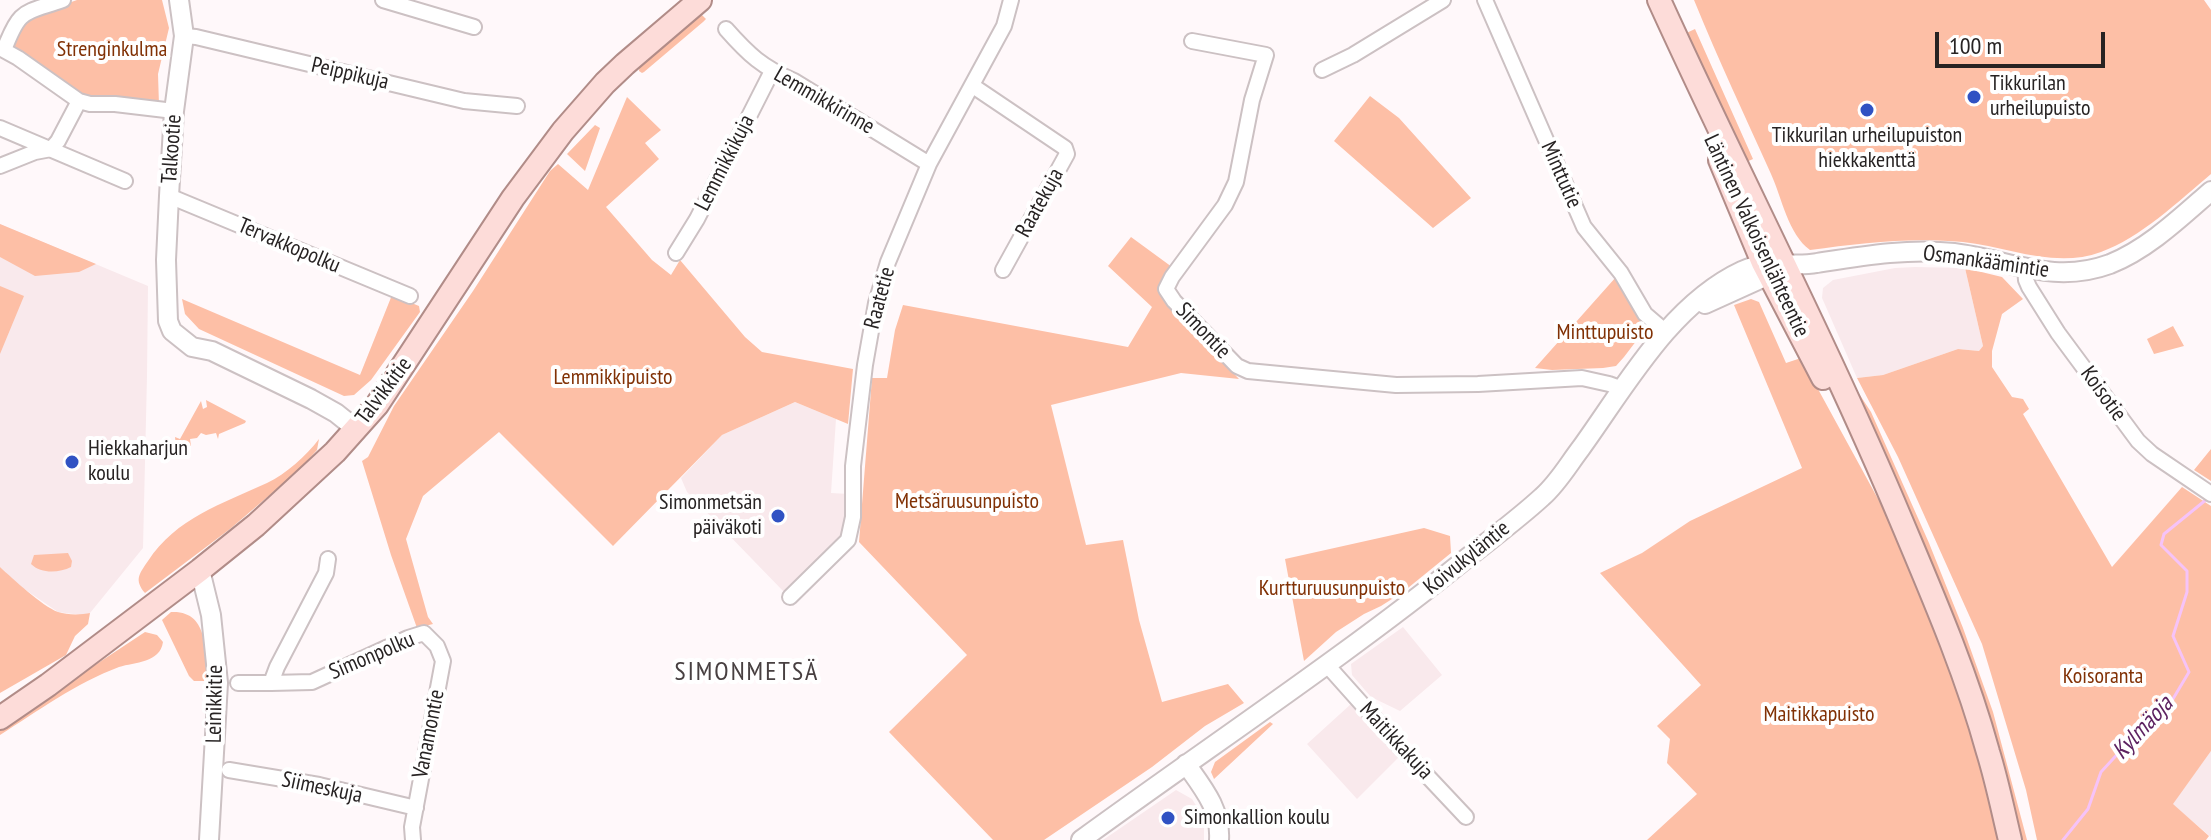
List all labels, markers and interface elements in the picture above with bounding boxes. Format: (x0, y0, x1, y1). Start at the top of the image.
scale bar (1939, 16, 2109, 66)
text: 100 m (1949, 30, 2002, 61)
park label: Strenginkulma (57, 37, 167, 63)
street label: Peippikuja (309, 52, 391, 96)
street label: Lemmikkirinne (769, 62, 879, 140)
place label: Tikkurilan urheilupuisto (1990, 71, 2090, 122)
marker: Tikkurilan urheilupuisto (1965, 88, 1983, 106)
marker: Tikkurilan urheilupuiston hiekkakenttä (1858, 101, 1876, 119)
street label: Lemmikkikuja (690, 111, 760, 215)
street label: Talkootie (156, 114, 188, 184)
place label: Tikkurilan urheilupuiston hiekkakenttä (1772, 123, 1962, 174)
street label: Läntinen Valkoisenlähteentie (1697, 130, 1815, 342)
street label: Minttutie (1535, 138, 1587, 212)
street label: Raatekuja (1010, 164, 1070, 242)
street label: Tervakkopolku (234, 213, 344, 279)
street label: Osmankäämintie (1921, 240, 2051, 284)
street label: Raatetie (859, 264, 901, 332)
street label: Simontie (1170, 298, 1236, 364)
park label: Minttupuisto (1557, 320, 1653, 346)
street label: Talvikkitie (350, 352, 418, 430)
street label: Koisotie (2074, 362, 2132, 426)
park label: Lemmikkipuisto (553, 365, 673, 391)
place label: Hiekkaharjun koulu (88, 436, 188, 488)
marker: Hiekkaharjun koulu (63, 453, 81, 471)
park label: Metsäruusunpuisto (895, 489, 1039, 515)
place label: Simonmetsän päiväkoti (659, 490, 762, 542)
marker: Simonmetsän päiväkoti (769, 507, 787, 525)
street label: Koivukyläntie (1419, 515, 1515, 601)
park label: Kurtturuusunpuisto (1259, 576, 1405, 602)
street label: Simonpolku (325, 626, 419, 686)
district label: SIMONMETSÄ (675, 657, 819, 689)
park label: Koisoranta (2063, 664, 2143, 690)
street label: Leinikkitie (201, 665, 229, 743)
street label: Vanamontie (407, 687, 451, 781)
water label: Kylmäoja (2107, 690, 2179, 766)
street label: Maitikkakuja (1354, 697, 1438, 785)
park label: Maitikkapuisto (1764, 702, 1874, 728)
street label: Siimeskuja (279, 767, 365, 809)
place label: Simonkallion koulu (1184, 805, 1330, 831)
marker: Simonkallion koulu (1159, 809, 1177, 827)

